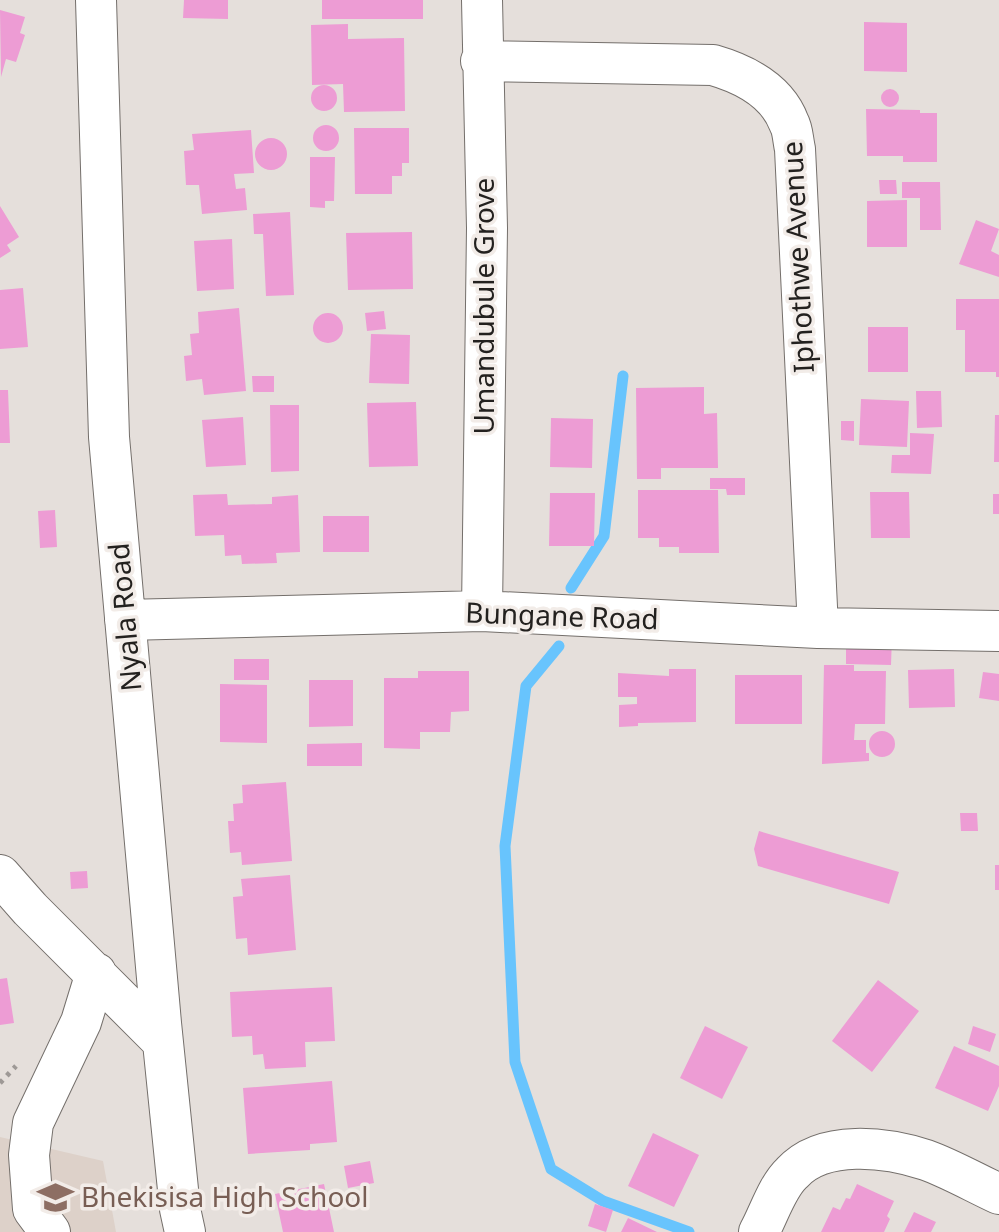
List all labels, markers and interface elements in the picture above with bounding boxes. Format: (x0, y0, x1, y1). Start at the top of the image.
street label: Iphothwe Avenue (772, 140, 822, 374)
street label: Umandubule Grove (464, 178, 502, 434)
street label: Nyala Road (99, 541, 149, 693)
street label: Bungane Road (465, 593, 659, 637)
place label: Bhekisisa High School (81, 1177, 369, 1215)
school or university icon: Bhekisisa High School (36, 1178, 74, 1216)

